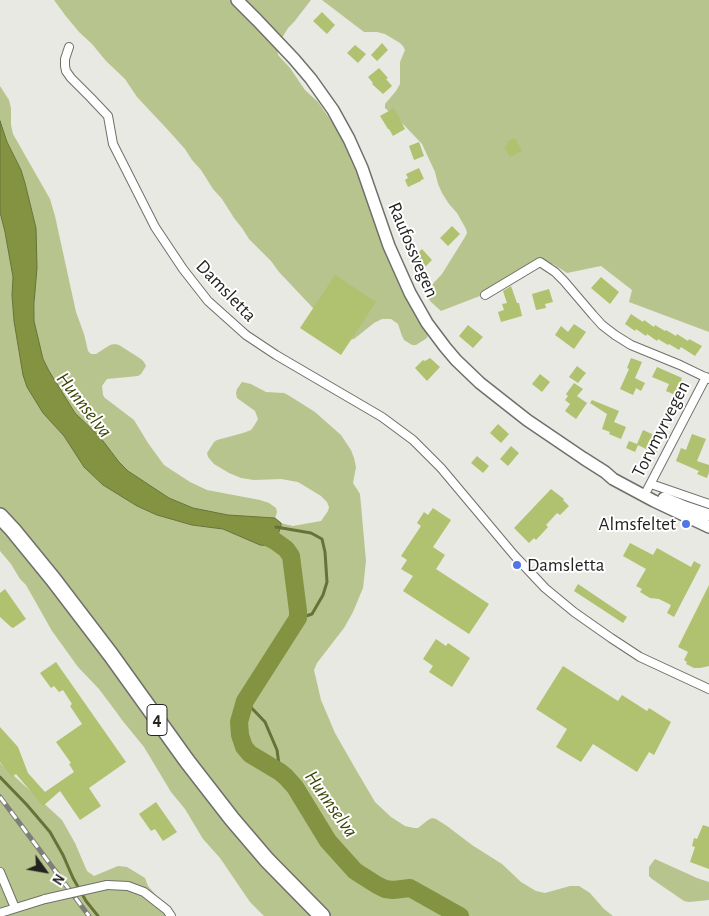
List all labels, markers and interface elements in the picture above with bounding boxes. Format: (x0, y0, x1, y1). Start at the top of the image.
street label: Raufossvegen (383, 199, 443, 301)
street label: Damsletta (191, 255, 261, 327)
water label: Hunnselva (51, 368, 117, 442)
street label: Torvmyrvegen (627, 377, 695, 481)
place label: Almsfeltet (599, 513, 676, 535)
marker: Almsfeltet (680, 518, 692, 530)
place label: Damsletta (527, 554, 604, 576)
marker: Damsletta (511, 559, 523, 571)
road number: 4 (147, 704, 167, 736)
water label: Hunnselva (299, 766, 363, 842)
north arrow (20, 846, 70, 896)
text: N (49, 871, 66, 887)

